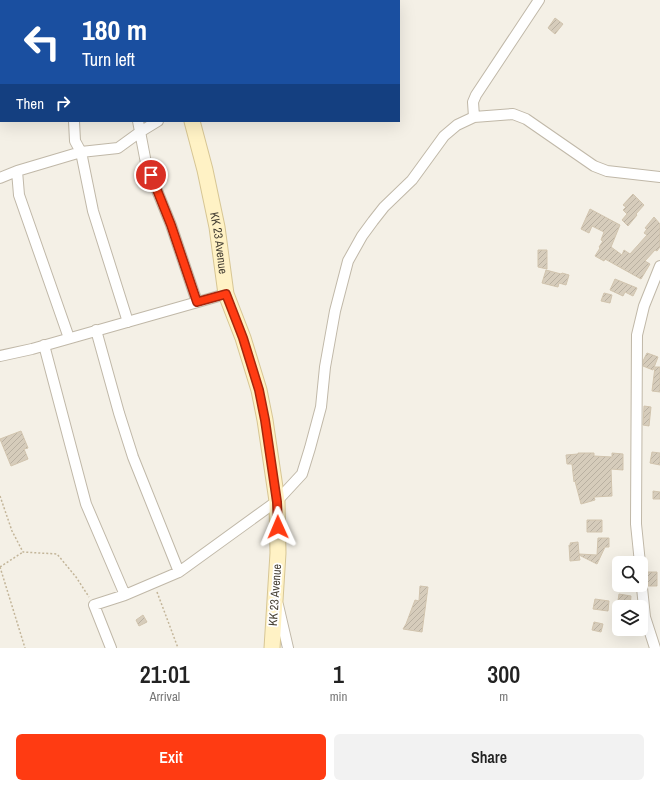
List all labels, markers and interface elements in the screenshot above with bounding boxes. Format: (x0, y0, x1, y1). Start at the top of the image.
text: 180 m (82, 11, 147, 49)
icon: left (16, 16, 68, 68)
text: Turn left (82, 47, 135, 72)
icon: right (52, 92, 74, 114)
text: Then (16, 93, 44, 114)
pin (134, 158, 168, 192)
icon: arrive (140, 164, 162, 186)
street label: KK 23 Avenue (206, 211, 231, 275)
position arrow (257, 506, 299, 548)
map controls (612, 556, 648, 636)
button: search (612, 556, 648, 592)
street label: KK 23 Avenue (265, 563, 285, 627)
button: layers (612, 600, 648, 636)
text: 21:01 (140, 658, 190, 690)
text: 1 (333, 658, 344, 690)
text: 300 (487, 658, 520, 690)
text: Arrival (149, 688, 180, 705)
text: min (330, 688, 347, 705)
text: m (499, 688, 508, 705)
button: Exit (16, 734, 326, 780)
button: Share (334, 734, 644, 780)

